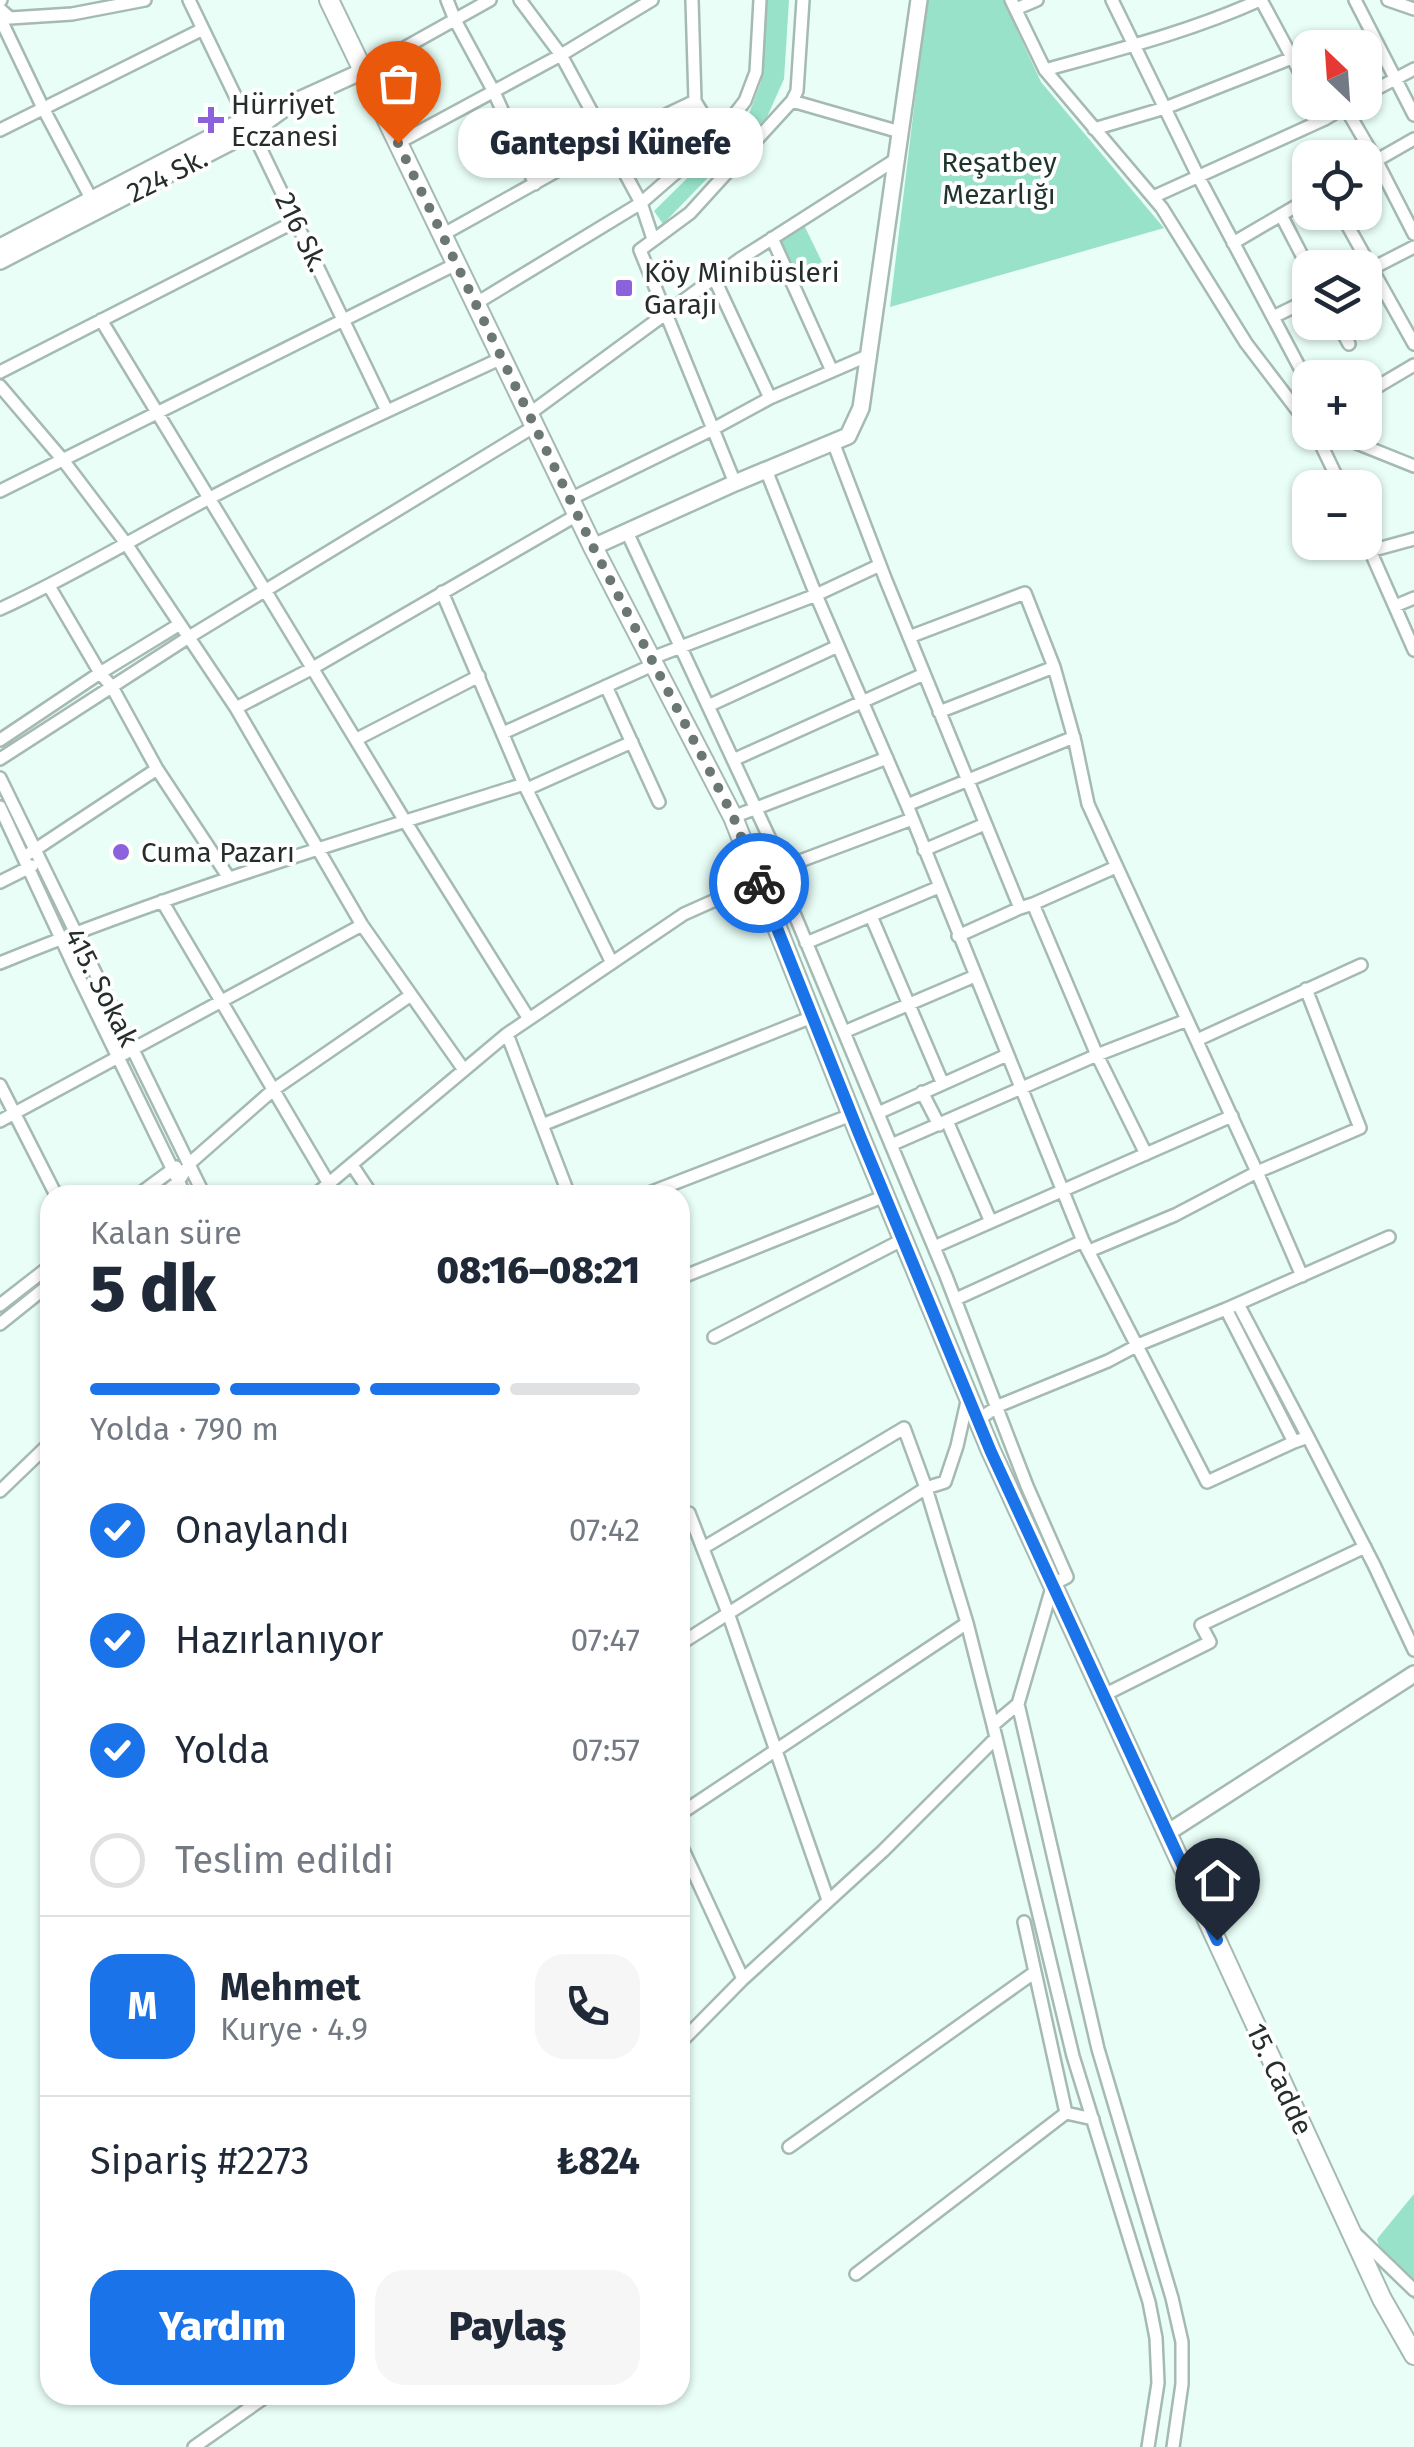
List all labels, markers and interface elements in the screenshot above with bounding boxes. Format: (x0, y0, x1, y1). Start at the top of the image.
north arrow (1292, 30, 1382, 120)
map controls (1292, 30, 1382, 560)
pin (356, 41, 441, 144)
icon: bag (371, 56, 426, 111)
place label: Hürriyet Eczanesi (231, 88, 339, 153)
callout: Gantepsi Künefe (458, 108, 763, 178)
marker: Hürriyet Eczanesi (200, 109, 222, 131)
text: Gantepsi Künefe (490, 124, 731, 162)
button: locate (1292, 140, 1382, 230)
street label: 224 Sk. (122, 141, 213, 210)
park label: Reşatbey Mezarlığı (941, 146, 1057, 211)
street label: 216 Sk. (268, 187, 335, 277)
button: layers (1292, 250, 1382, 340)
place label: Köy Minibüsleri Garajı (644, 256, 840, 321)
marker: Köy Minibüsleri Garajı (613, 277, 635, 299)
button: + (1292, 360, 1382, 450)
button: − (1292, 470, 1382, 560)
courier (709, 833, 809, 933)
place label: Cuma Pazarı (141, 836, 295, 869)
marker: Cuma Pazarı (110, 841, 132, 863)
icon: bike (732, 856, 787, 911)
street label: 415. Sokak (58, 922, 146, 1053)
text: Kalan süre (90, 1214, 242, 1252)
text: 08:16–08:21 (436, 1247, 640, 1293)
text: 5 dk (90, 1250, 216, 1328)
text: Yolda · 790 m (90, 1410, 279, 1448)
icon: check (90, 1503, 145, 1558)
text: Onaylandı (175, 1507, 350, 1553)
text: 07:42 (569, 1511, 640, 1549)
icon: check (90, 1613, 145, 1668)
text: Hazırlanıyor (175, 1617, 384, 1663)
text: 07:47 (571, 1621, 640, 1659)
icon: check (90, 1723, 145, 1778)
text: Yolda (175, 1727, 270, 1773)
text: 07:57 (571, 1731, 640, 1769)
text: Teslim edildi (175, 1837, 394, 1883)
pin (1175, 1838, 1260, 1941)
icon: home (1190, 1853, 1245, 1908)
button: phone (535, 1954, 640, 2059)
text: Mehmet (220, 1964, 361, 2010)
text: M (128, 1983, 157, 2029)
text: Kurye · 4.9 (220, 2010, 368, 2048)
street label: 15. Cadde (1239, 2018, 1320, 2140)
text: Sipariş #2273 (90, 2138, 310, 2184)
text: ₺824 (556, 2138, 640, 2184)
button: Yardım (90, 2270, 355, 2385)
button: Paylaş (375, 2270, 640, 2385)

